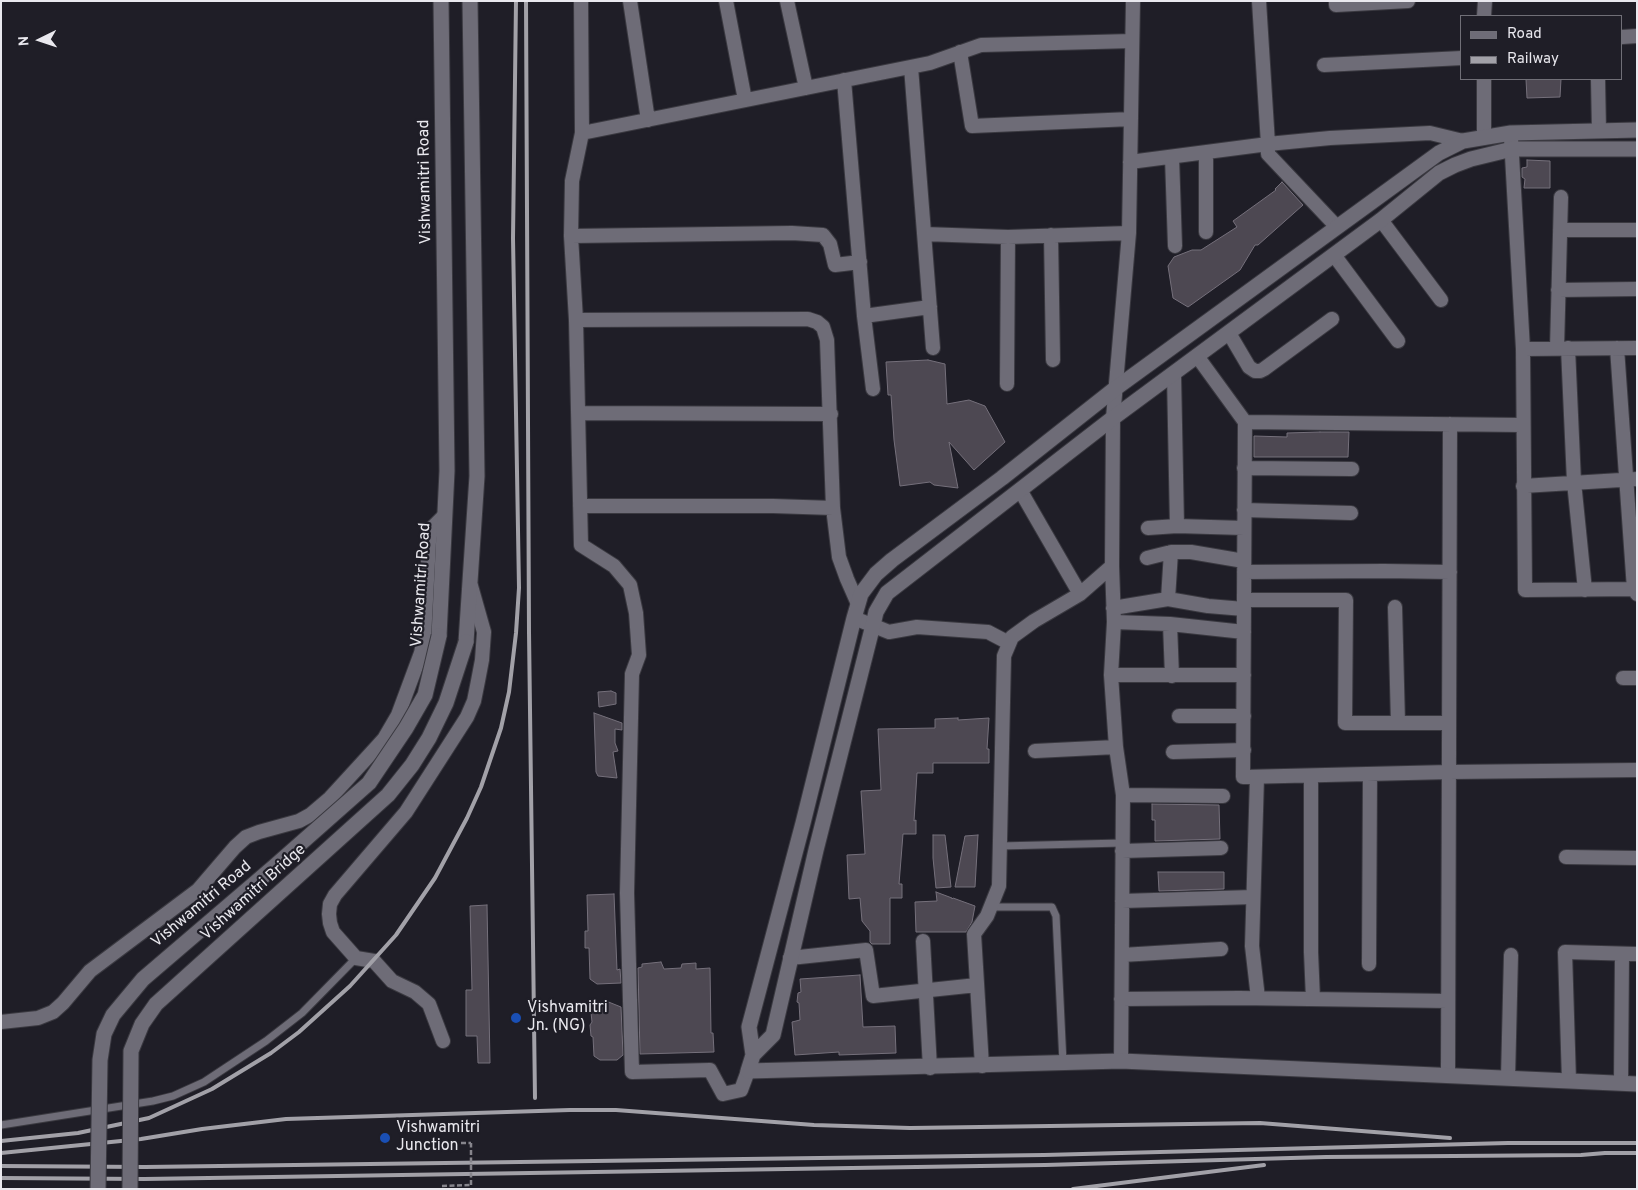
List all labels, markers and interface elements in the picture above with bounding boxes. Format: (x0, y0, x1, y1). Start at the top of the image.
north arrow (15, 15, 65, 65)
legend (1460, 15, 1623, 80)
text: Road (1507, 25, 1542, 44)
text: N (16, 35, 33, 47)
text: Railway (1507, 50, 1559, 69)
street label: Vishwamitri Road (415, 119, 437, 245)
street label: Vishwamitri Road (408, 522, 436, 648)
street label: Vishwamitri Bridge (197, 841, 311, 945)
street label: Vishwamitri Road (148, 858, 256, 952)
place label: Vishvamitri Jn. (NG) (527, 999, 608, 1037)
marker: Vishvamitri Jn. (NG) (509, 1011, 523, 1025)
place label: Vishwamitri Junction (396, 1119, 480, 1157)
marker: Vishwamitri Junction (378, 1131, 392, 1145)

